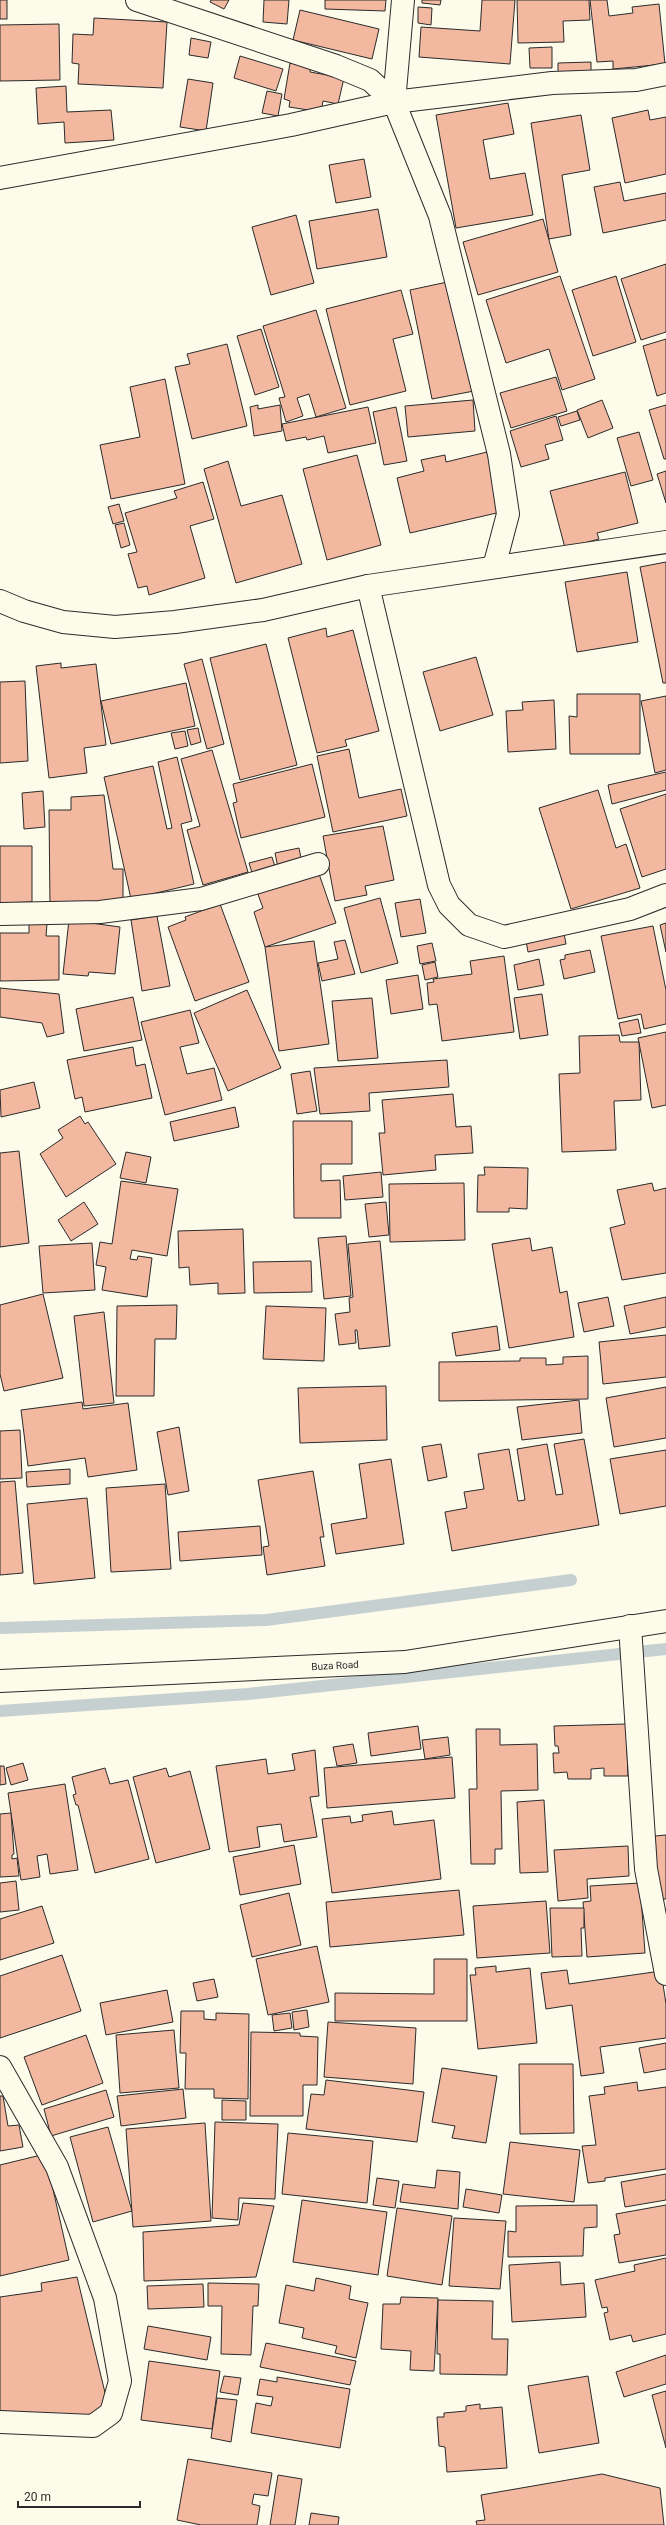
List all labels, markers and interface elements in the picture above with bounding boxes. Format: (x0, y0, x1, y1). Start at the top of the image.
street label: Buza Road (311, 1659, 359, 1672)
scale bar (18, 2483, 140, 2509)
text: 20 m (24, 2490, 51, 2504)

